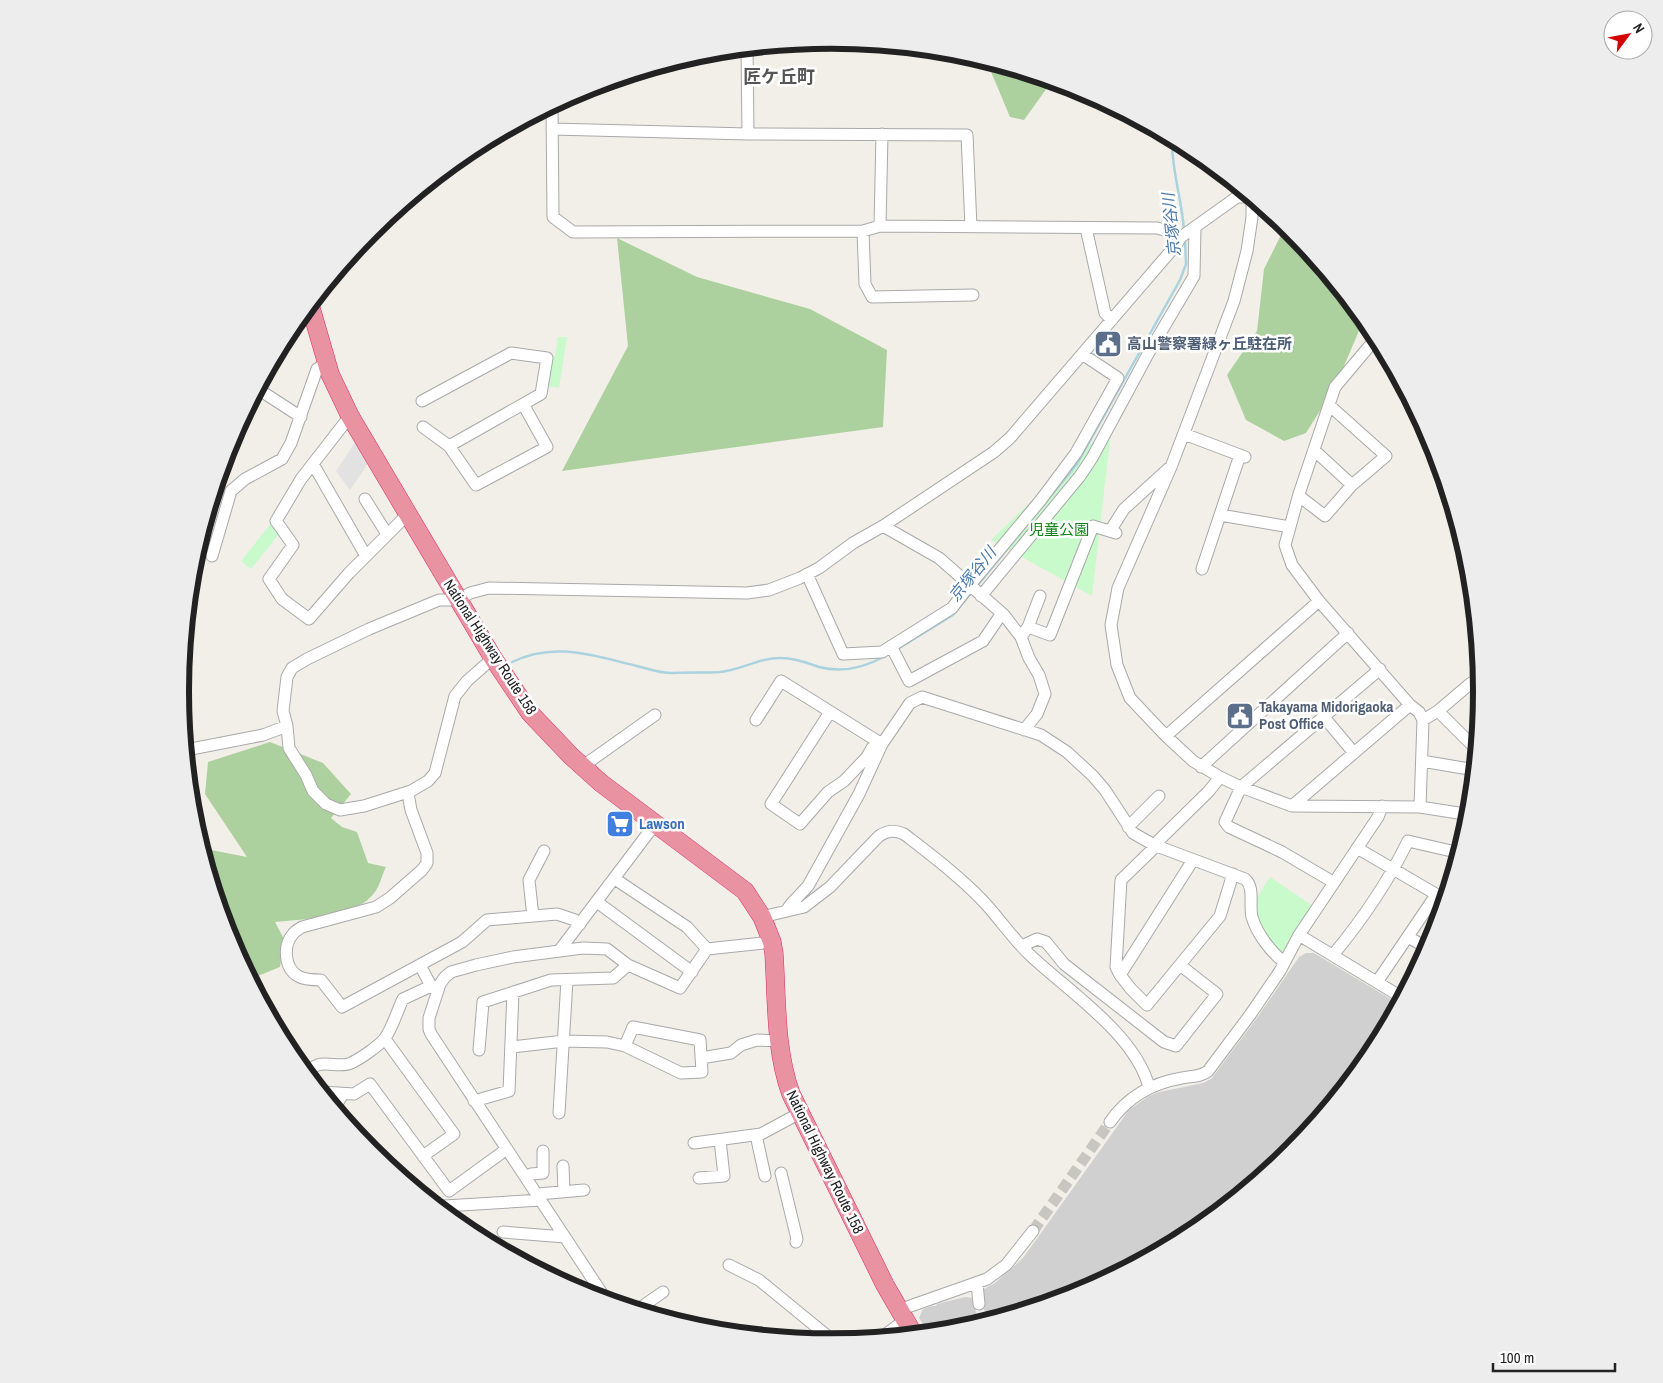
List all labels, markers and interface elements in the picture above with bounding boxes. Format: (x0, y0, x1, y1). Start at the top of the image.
north arrow (1603, 10, 1653, 60)
text: N (1629, 20, 1649, 36)
district label: 匠ケ丘町 (743, 64, 815, 89)
water label: 京塚谷川 (1157, 190, 1185, 258)
public building icon: 高山警察署緑ヶ丘駐在所 (1093, 329, 1123, 359)
place label: 高山警察署緑ヶ丘駐在所 (1127, 333, 1292, 354)
park label: 児童公園 (1029, 519, 1089, 540)
water label: 京塚谷川 (943, 541, 1002, 606)
street label: National Highway Route 158 (439, 575, 542, 719)
place label: Takayama Midorigaoka Post Office (1259, 696, 1394, 734)
public building icon: Takayama Midorigaoka Post Office (1225, 701, 1255, 731)
supermarket icon: Lawson (605, 809, 635, 839)
place label: Lawson (639, 813, 685, 834)
street label: National Highway Route 158 (782, 1087, 869, 1237)
scale bar (1493, 1340, 1616, 1372)
text: 100 m (1500, 1347, 1534, 1368)

